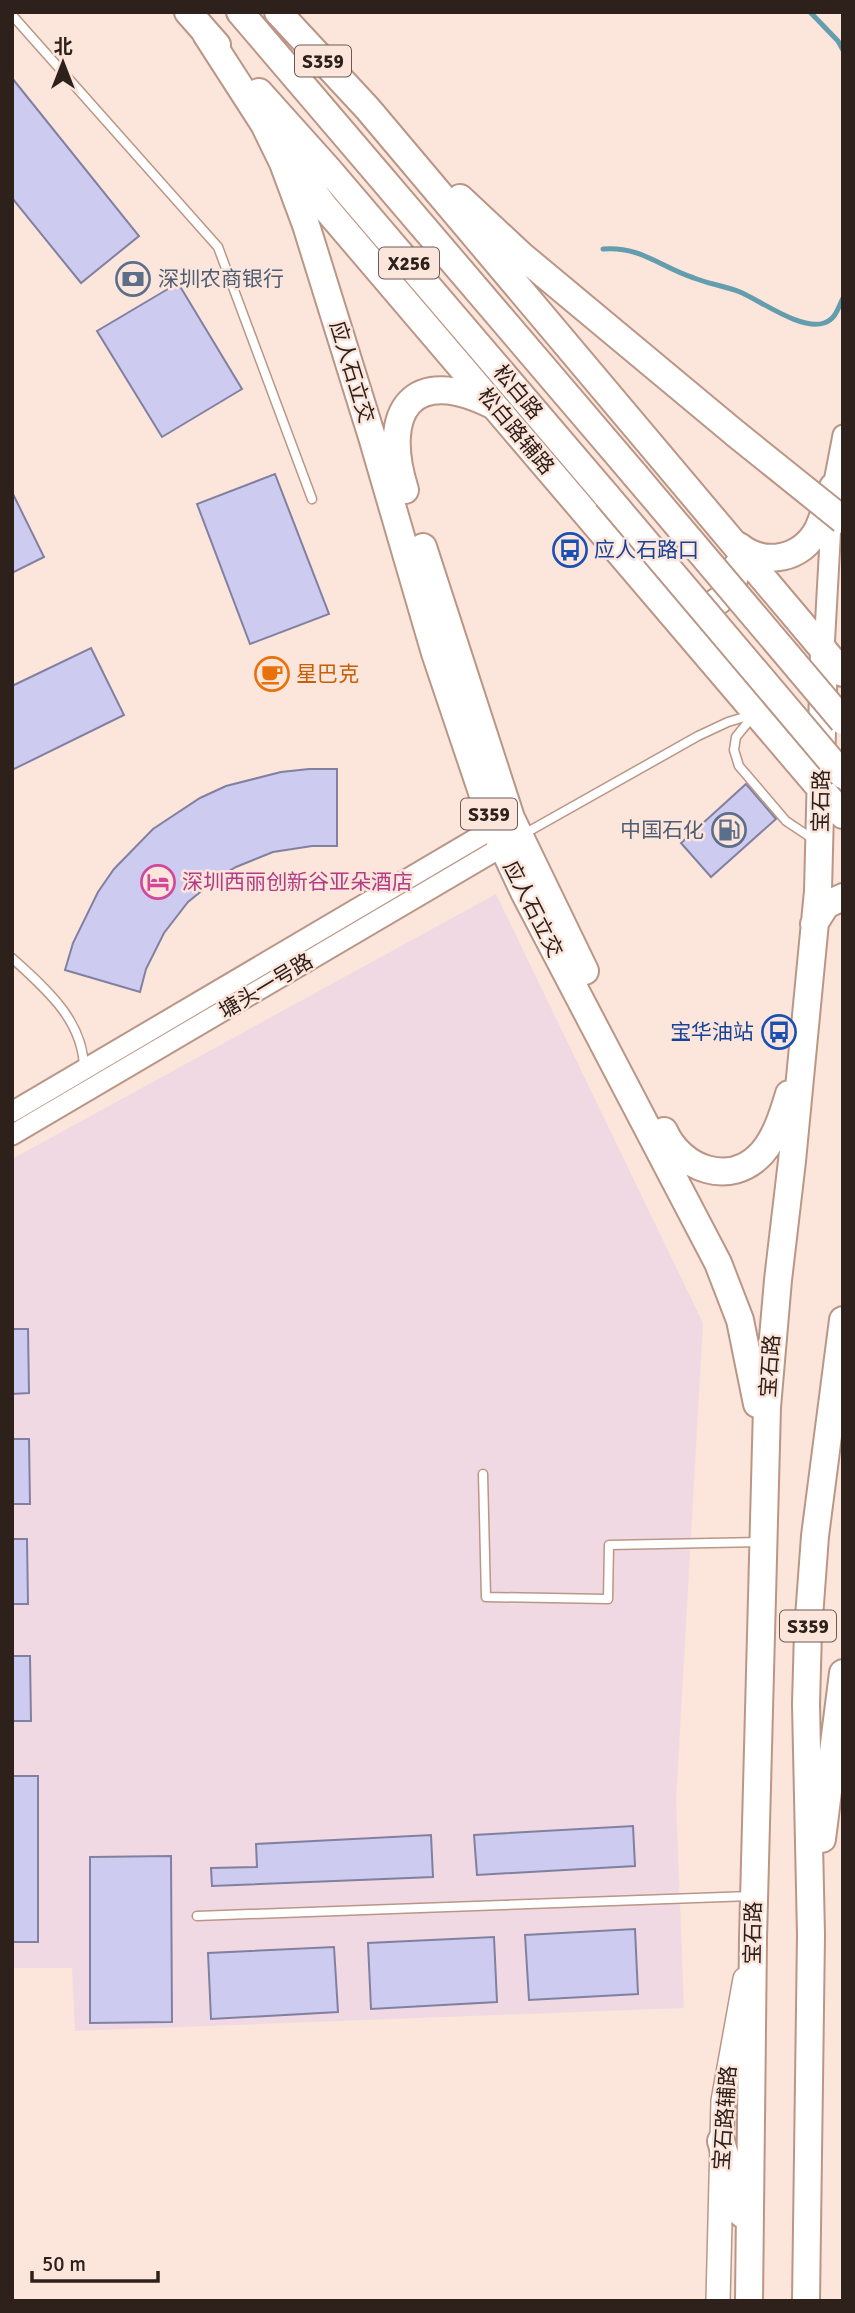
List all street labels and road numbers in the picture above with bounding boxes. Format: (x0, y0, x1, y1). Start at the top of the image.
road number: S359 (295, 45, 351, 76)
road number: X256 (379, 247, 439, 278)
street label: 应人石立交 (324, 318, 380, 426)
street label: 松白路 (488, 360, 548, 424)
street label: 松白路辅路 (472, 382, 560, 480)
street label: 宝石路 (807, 769, 835, 833)
road number: S359 (461, 799, 517, 830)
street label: 应人石立交 (498, 856, 568, 962)
street label: 塘头一号路 (214, 948, 318, 1024)
street label: 宝石路 (755, 1334, 785, 1398)
road number: S359 (780, 1610, 836, 1642)
street label: 宝石路 (739, 1901, 767, 1965)
street label: 宝石路辅路 (708, 2065, 742, 2171)

